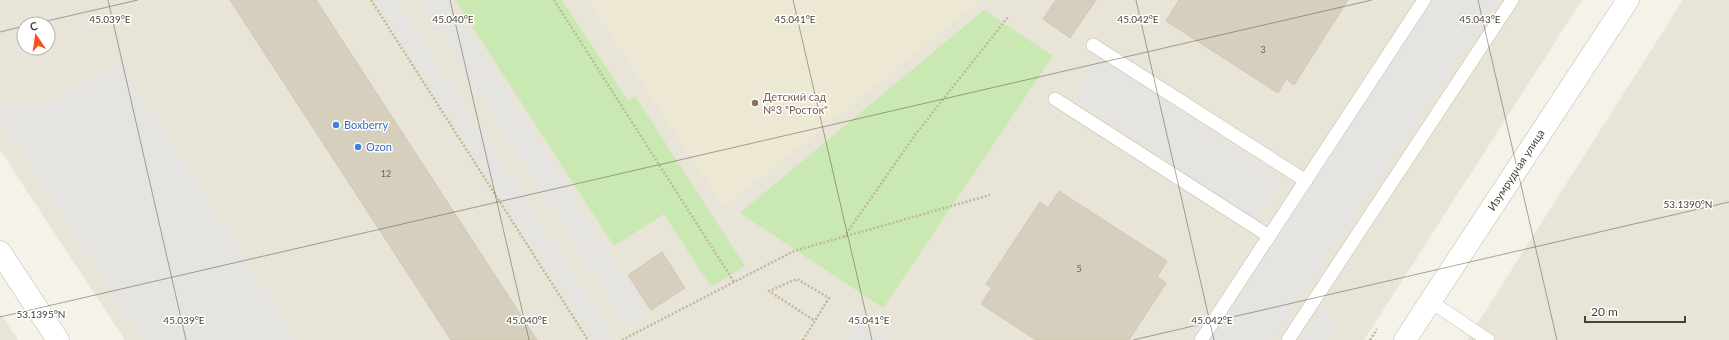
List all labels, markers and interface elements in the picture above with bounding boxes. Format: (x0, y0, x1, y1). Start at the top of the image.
text: 45.039°E (89, 13, 131, 25)
text: 45.040°E (432, 13, 474, 25)
text: 45.041°E (774, 13, 816, 25)
text: 45.042°E (1117, 13, 1159, 25)
text: 45.043°E (1459, 13, 1501, 25)
north arrow (16, 16, 56, 56)
text: С (29, 18, 39, 33)
house number: 3 (1260, 44, 1266, 55)
place label: Детский сад №3 "Росток" (763, 90, 828, 116)
marker: Детский сад №3 "Росток" (750, 98, 760, 108)
place label: Boxberry (344, 118, 388, 131)
marker: Boxberry (331, 120, 341, 130)
street label: Изумрудная улица (1484, 127, 1547, 213)
place label: Ozon (366, 140, 392, 153)
marker: Ozon (353, 142, 363, 152)
house number: 12 (381, 168, 391, 179)
text: 53.1390°N (1664, 198, 1712, 210)
house number: 5 (1076, 263, 1082, 274)
scale bar (1585, 298, 1685, 324)
text: 20 m (1591, 304, 1618, 319)
text: 53.1395°N (17, 308, 65, 320)
text: 45.039°E (163, 314, 205, 326)
text: 45.040°E (506, 314, 548, 326)
text: 45.041°E (848, 314, 890, 326)
text: 45.042°E (1191, 314, 1233, 326)

